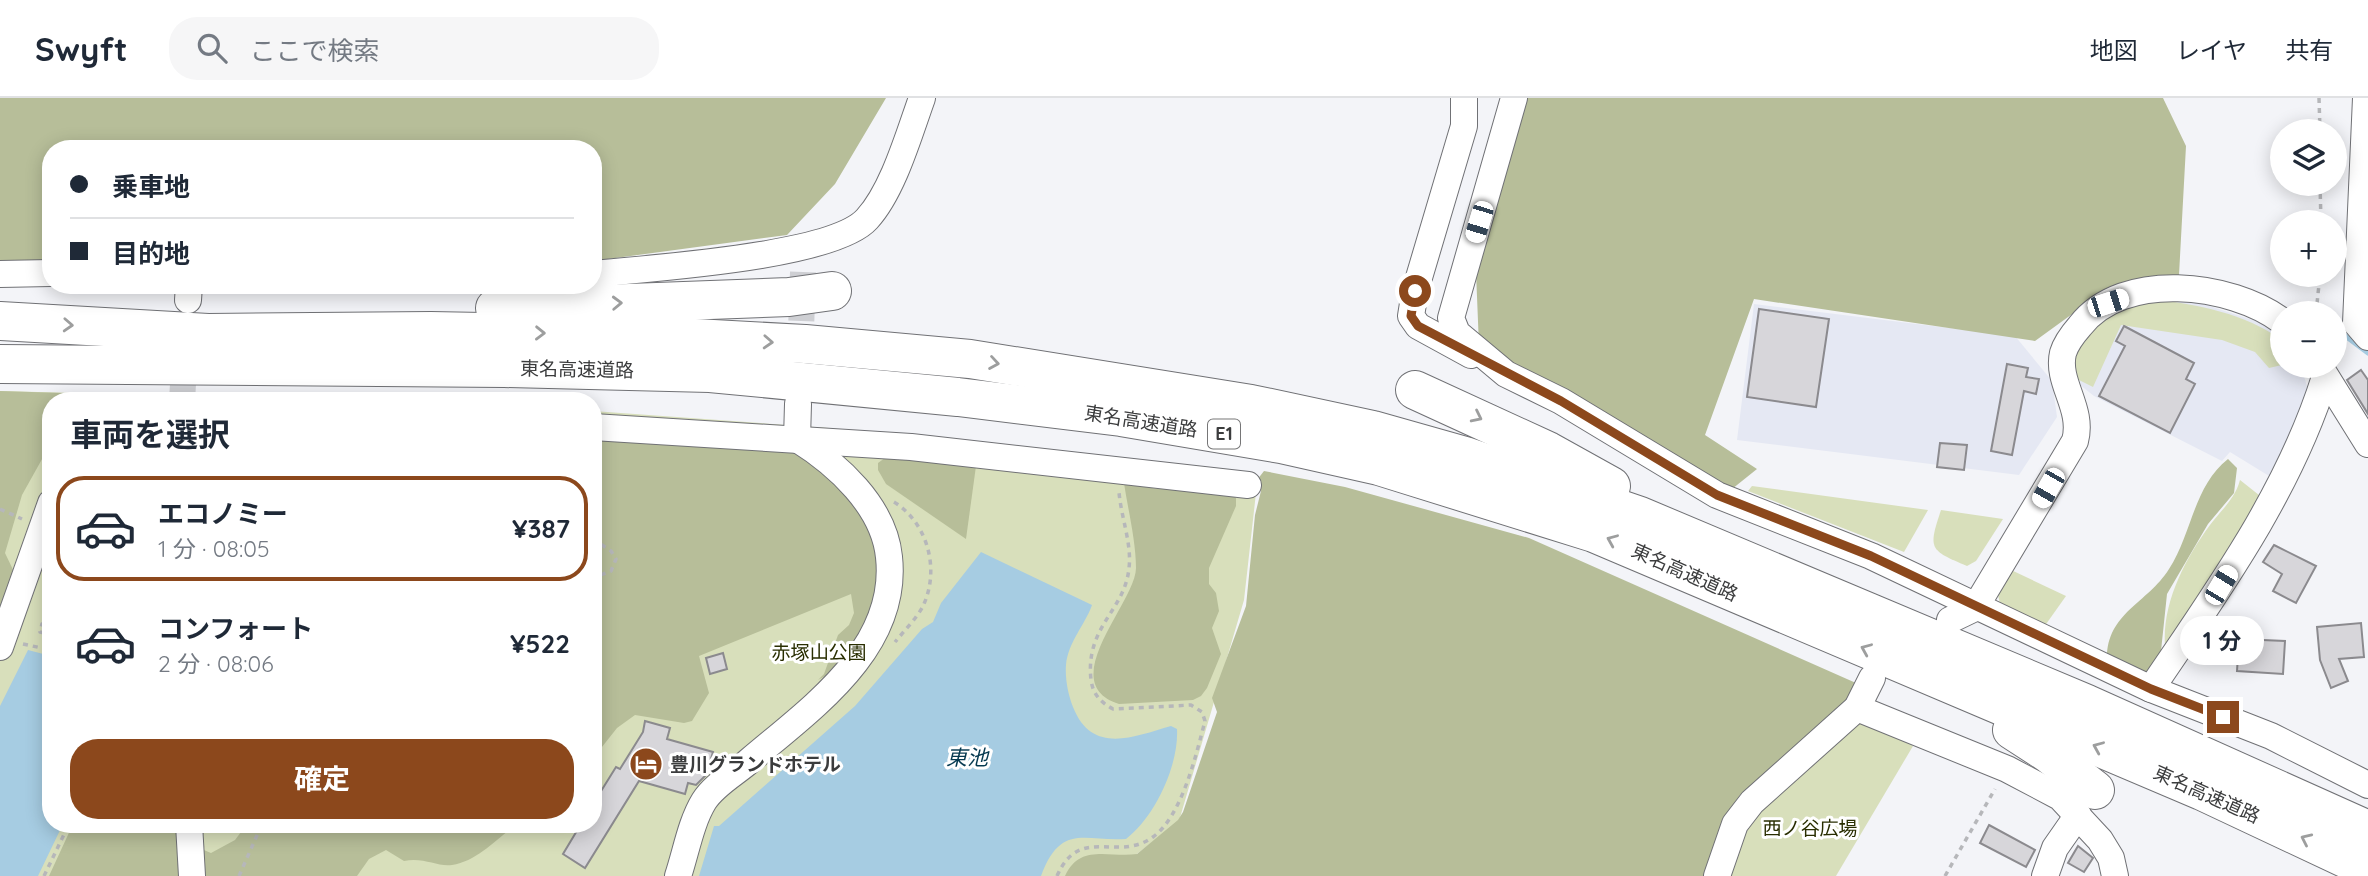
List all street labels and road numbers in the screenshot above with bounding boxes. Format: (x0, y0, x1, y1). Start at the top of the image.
street label: 東名高速道路 (520, 356, 634, 382)
street label: 東名高速道路 (1083, 400, 1199, 442)
road number: E1 (1208, 420, 1240, 448)
street label: 東名高速道路 (1628, 538, 1742, 606)
street label: 東名高速道路 (2150, 760, 2264, 828)

